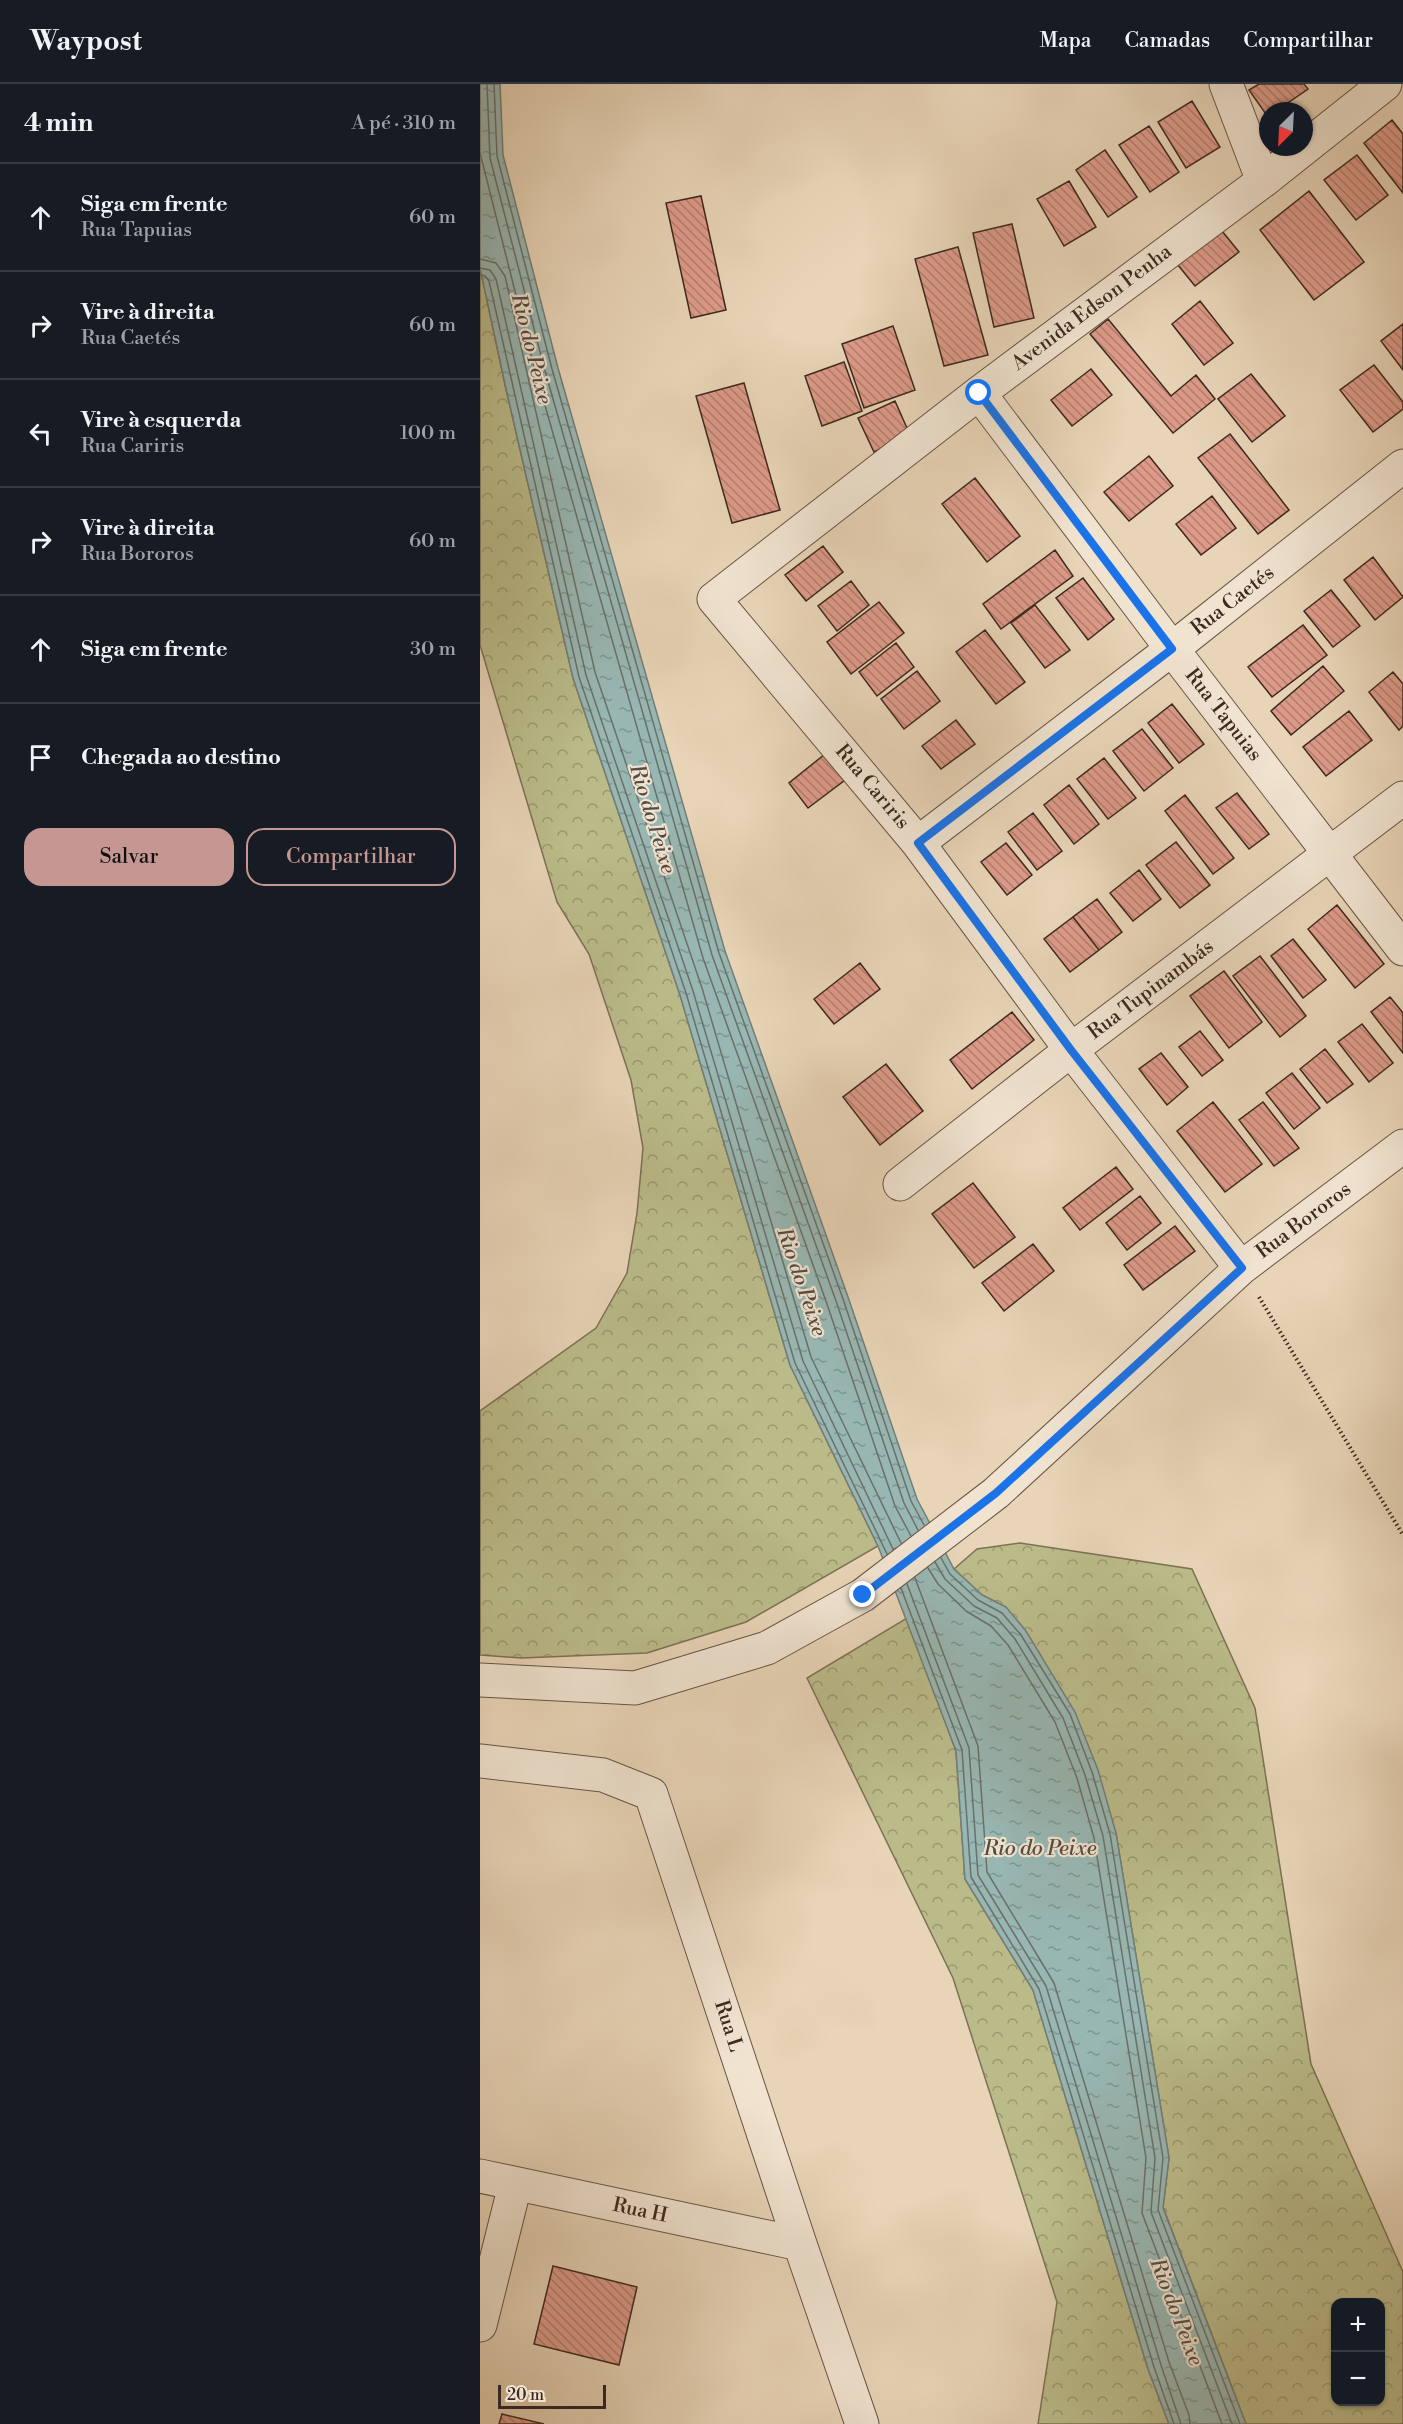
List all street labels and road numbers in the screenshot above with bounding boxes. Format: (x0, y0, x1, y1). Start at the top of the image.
street label: Avenida Edson Penha (1006, 239, 1178, 377)
street label: Rua Caetés (1186, 561, 1280, 641)
street label: Rua Tapuias (1179, 664, 1267, 766)
street label: Rua Cariris (829, 739, 915, 835)
street label: Rua Tupinambás (1083, 934, 1219, 1046)
street label: Rua Bororos (1251, 1177, 1357, 1265)
street label: Rua L (708, 1997, 748, 2055)
street label: Rua H (610, 2193, 670, 2229)

